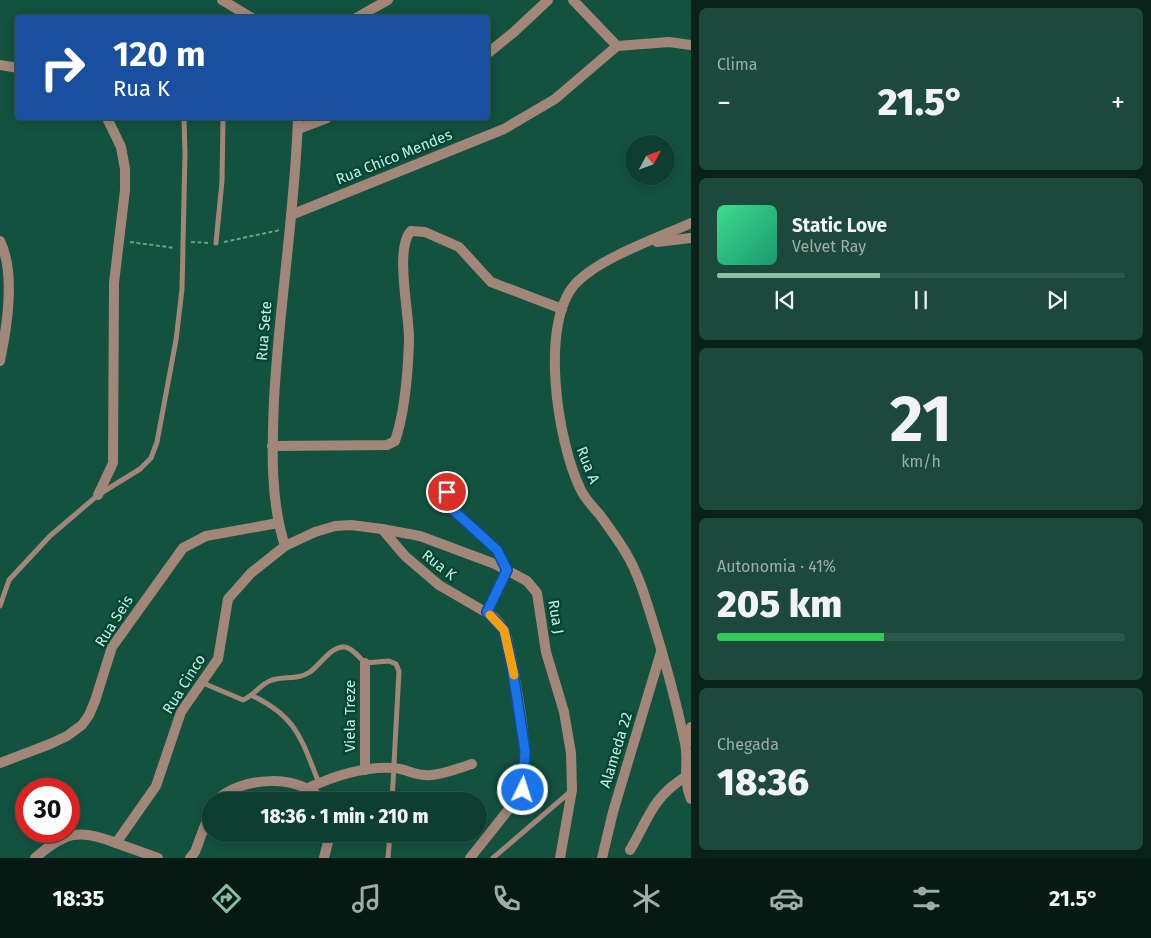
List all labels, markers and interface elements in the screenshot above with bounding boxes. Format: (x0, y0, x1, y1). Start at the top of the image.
text: 120 m (113, 33, 206, 75)
icon: right (30, 35, 95, 100)
text: Clima (717, 55, 757, 74)
text: Rua K (113, 75, 170, 102)
text: 21.5° (878, 79, 964, 125)
text: − (717, 86, 731, 119)
text: + (1111, 86, 1125, 119)
street label: Rua Chico Mendes (333, 126, 455, 188)
north arrow (625, 135, 675, 185)
map controls (625, 135, 675, 185)
text: Static Love (792, 214, 887, 237)
text: Velvet Ray (792, 237, 866, 256)
icon: previous (771, 286, 799, 314)
icon: pause (907, 286, 935, 314)
icon: next (1043, 286, 1071, 314)
street label: Rua Sete (252, 301, 276, 361)
text: 21 (890, 380, 952, 458)
street label: Rua A (572, 444, 604, 487)
text: km/h (901, 452, 941, 471)
pin (426, 471, 468, 513)
icon: arrive (433, 478, 461, 506)
street label: Rua K (418, 546, 460, 584)
text: Autonomia · 41% (717, 557, 836, 576)
text: 205 km (717, 581, 842, 627)
street label: Rua Seis (91, 592, 137, 650)
street label: Rua J (544, 599, 568, 635)
street label: Rua Cinco (159, 651, 209, 717)
street label: Viela Treze (341, 680, 359, 752)
street label: Alameda 22 (596, 710, 636, 790)
text: Chegada (717, 735, 779, 754)
text: 18:36 (717, 759, 809, 805)
position arrow (496, 763, 548, 815)
speed limit sign: 30 (15, 778, 80, 843)
text: 18:36 · 1 min · 210 m (260, 805, 429, 828)
icon: directions (209, 881, 244, 916)
icon: music (349, 881, 384, 916)
icon: phone (489, 881, 524, 916)
icon: climate (629, 881, 664, 916)
icon: car (769, 881, 804, 916)
icon: filters (909, 881, 944, 916)
text: 18:35 (52, 885, 104, 912)
text: 21.5° (1049, 885, 1099, 912)

